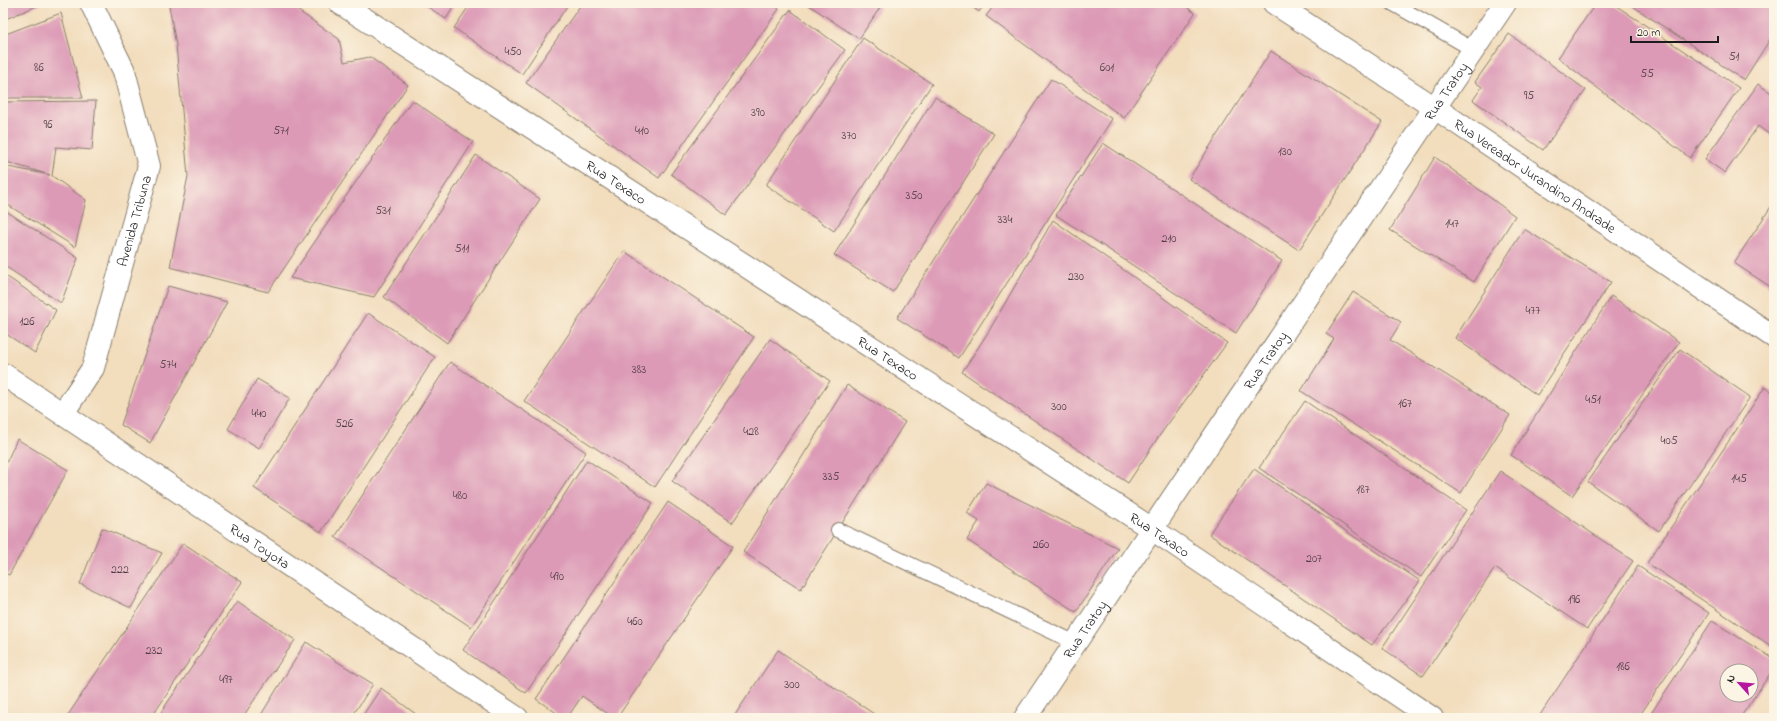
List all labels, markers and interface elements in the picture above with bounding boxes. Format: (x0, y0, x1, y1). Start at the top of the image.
scale bar (1631, 18, 1718, 44)
text: 20 m (1637, 24, 1660, 42)
house number: 450 (505, 43, 522, 61)
house number: 51 (1729, 48, 1740, 66)
street label: Rua Tratoy (1420, 58, 1475, 125)
house number: 86 (34, 59, 45, 77)
house number: 601 (1100, 59, 1114, 77)
house number: 55 (1640, 65, 1654, 83)
house number: 95 (1524, 87, 1534, 105)
house number: 390 (751, 104, 765, 122)
street label: Rua Vereador Jurandino Andrade (1449, 114, 1620, 240)
house number: 96 (44, 116, 53, 134)
house number: 571 (273, 122, 289, 140)
house number: 410 (635, 122, 649, 140)
house number: 370 (841, 127, 857, 145)
house number: 130 (1278, 143, 1292, 161)
street label: Rua Texaco (581, 156, 650, 211)
street label: Avenida Tribuna (113, 173, 158, 269)
house number: 350 (905, 187, 923, 205)
house number: 531 (375, 202, 391, 220)
house number: 334 (998, 211, 1012, 229)
house number: 147 (1445, 215, 1459, 233)
house number: 210 (1162, 230, 1176, 248)
house number: 511 (455, 240, 469, 258)
house number: 230 (1068, 268, 1084, 286)
house number: 477 (1526, 302, 1540, 320)
house number: 126 (19, 313, 35, 331)
street label: Rua Tratoy (1239, 327, 1295, 394)
street label: Rua Texaco (853, 332, 922, 387)
house number: 574 (160, 356, 176, 374)
house number: 383 (632, 361, 646, 379)
house number: 451 (1585, 391, 1601, 409)
house number: 167 (1398, 395, 1412, 413)
house number: 300 (1051, 398, 1067, 416)
house number: 440 (251, 405, 267, 423)
house number: 526 (335, 415, 354, 433)
house number: 428 (743, 423, 759, 441)
house number: 405 (1661, 432, 1678, 450)
house number: 335 (823, 468, 840, 486)
house number: 145 (1731, 470, 1747, 488)
house number: 187 (1356, 481, 1370, 499)
house number: 480 (453, 487, 467, 505)
street label: Rua Texaco (1125, 508, 1193, 563)
street label: Rua Toyota (224, 519, 294, 575)
house number: 260 (1033, 536, 1049, 554)
house number: 207 (1306, 550, 1322, 568)
house number: 222 (111, 561, 129, 579)
house number: 490 (550, 568, 564, 586)
house number: 196 (1568, 591, 1581, 609)
street label: Rua Tratoy (1059, 596, 1114, 663)
house number: 460 (627, 613, 643, 631)
house number: 232 (146, 642, 162, 660)
house number: 186 (1616, 658, 1631, 676)
north arrow (1719, 663, 1759, 703)
house number: 497 (219, 671, 233, 689)
text: N (1722, 672, 1740, 686)
house number: 300 (784, 676, 800, 694)

